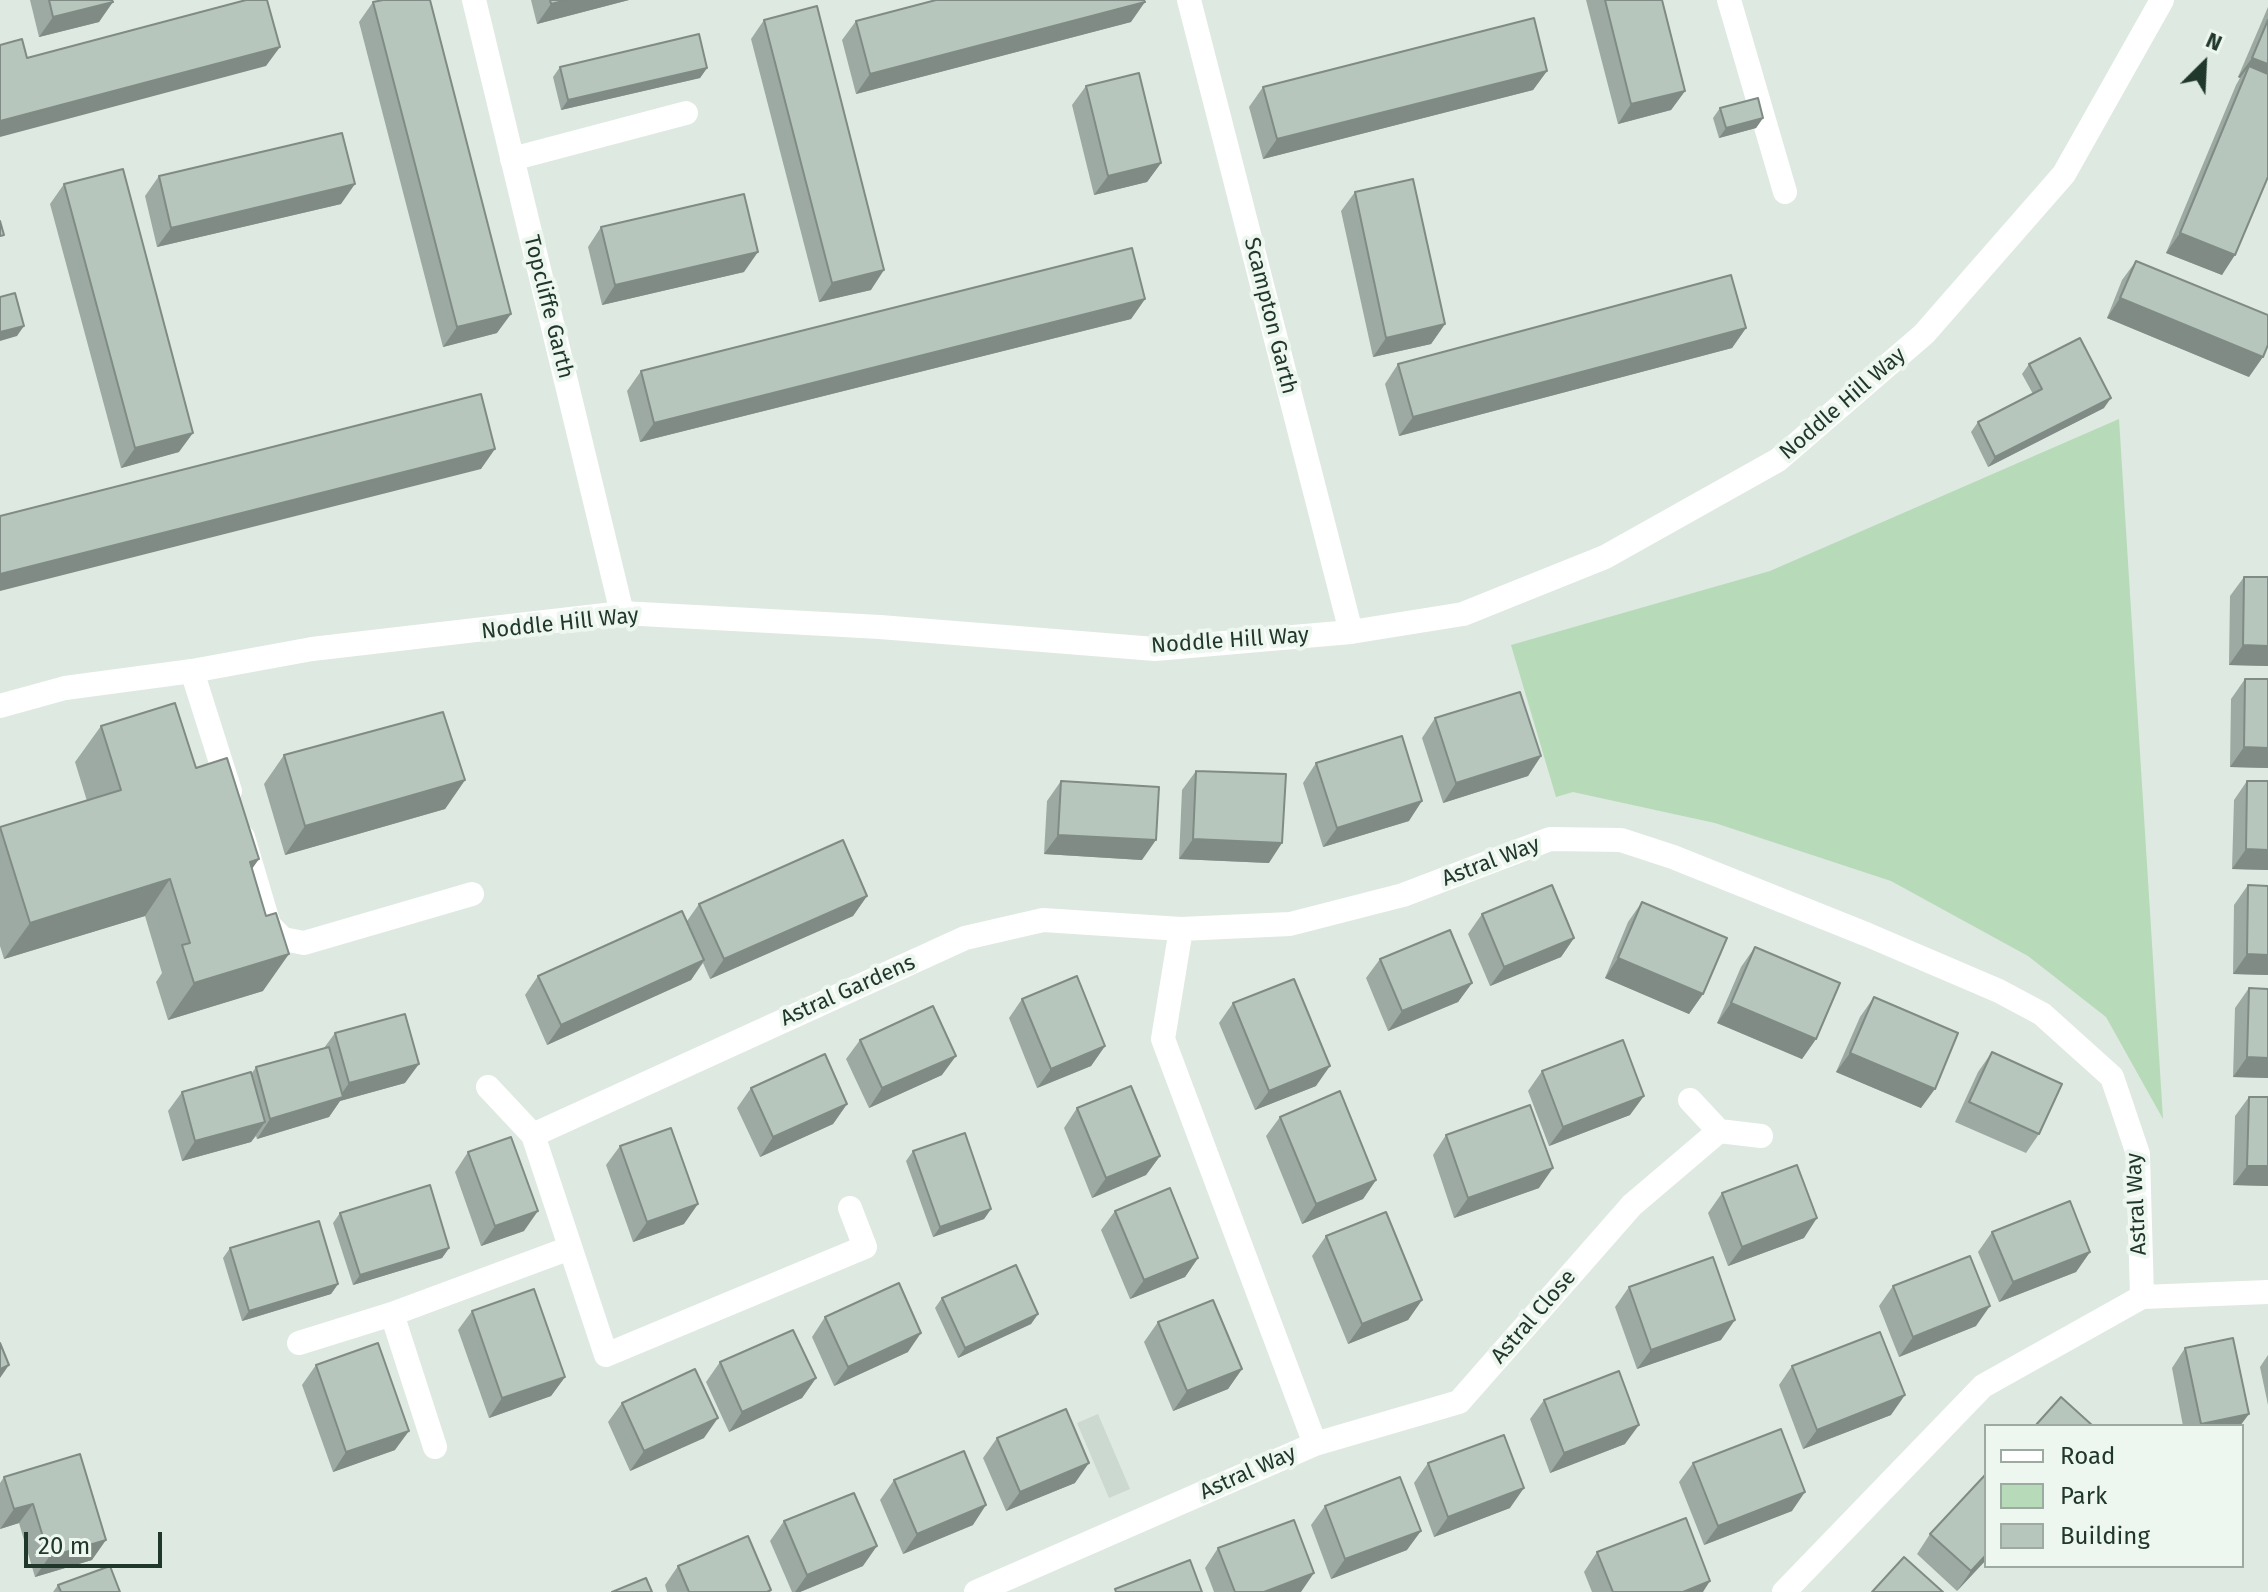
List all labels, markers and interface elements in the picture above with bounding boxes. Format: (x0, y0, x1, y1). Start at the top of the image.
north arrow (2164, 24, 2244, 104)
text: N (2202, 26, 2226, 57)
street label: Topcliffe Garth (517, 233, 579, 381)
street label: Scampton Garth (1238, 235, 1302, 397)
street label: Noddle Hill Way (1775, 342, 1911, 466)
street label: Noddle Hill Way (480, 603, 640, 645)
street label: Noddle Hill Way (1150, 622, 1310, 660)
street label: Astral Way (1438, 831, 1544, 893)
street label: Astral Gardens (777, 950, 919, 1032)
street label: Astral Way (2121, 1152, 2153, 1256)
street label: Astral Close (1486, 1265, 1582, 1369)
legend (1984, 1424, 2244, 1568)
street label: Astral Way (1196, 1440, 1300, 1506)
text: Road (2060, 1442, 2115, 1470)
text: Park (2060, 1482, 2107, 1510)
scale bar (28, 1516, 166, 1566)
text: Building (2060, 1522, 2150, 1550)
text: 20 m (38, 1532, 90, 1560)

